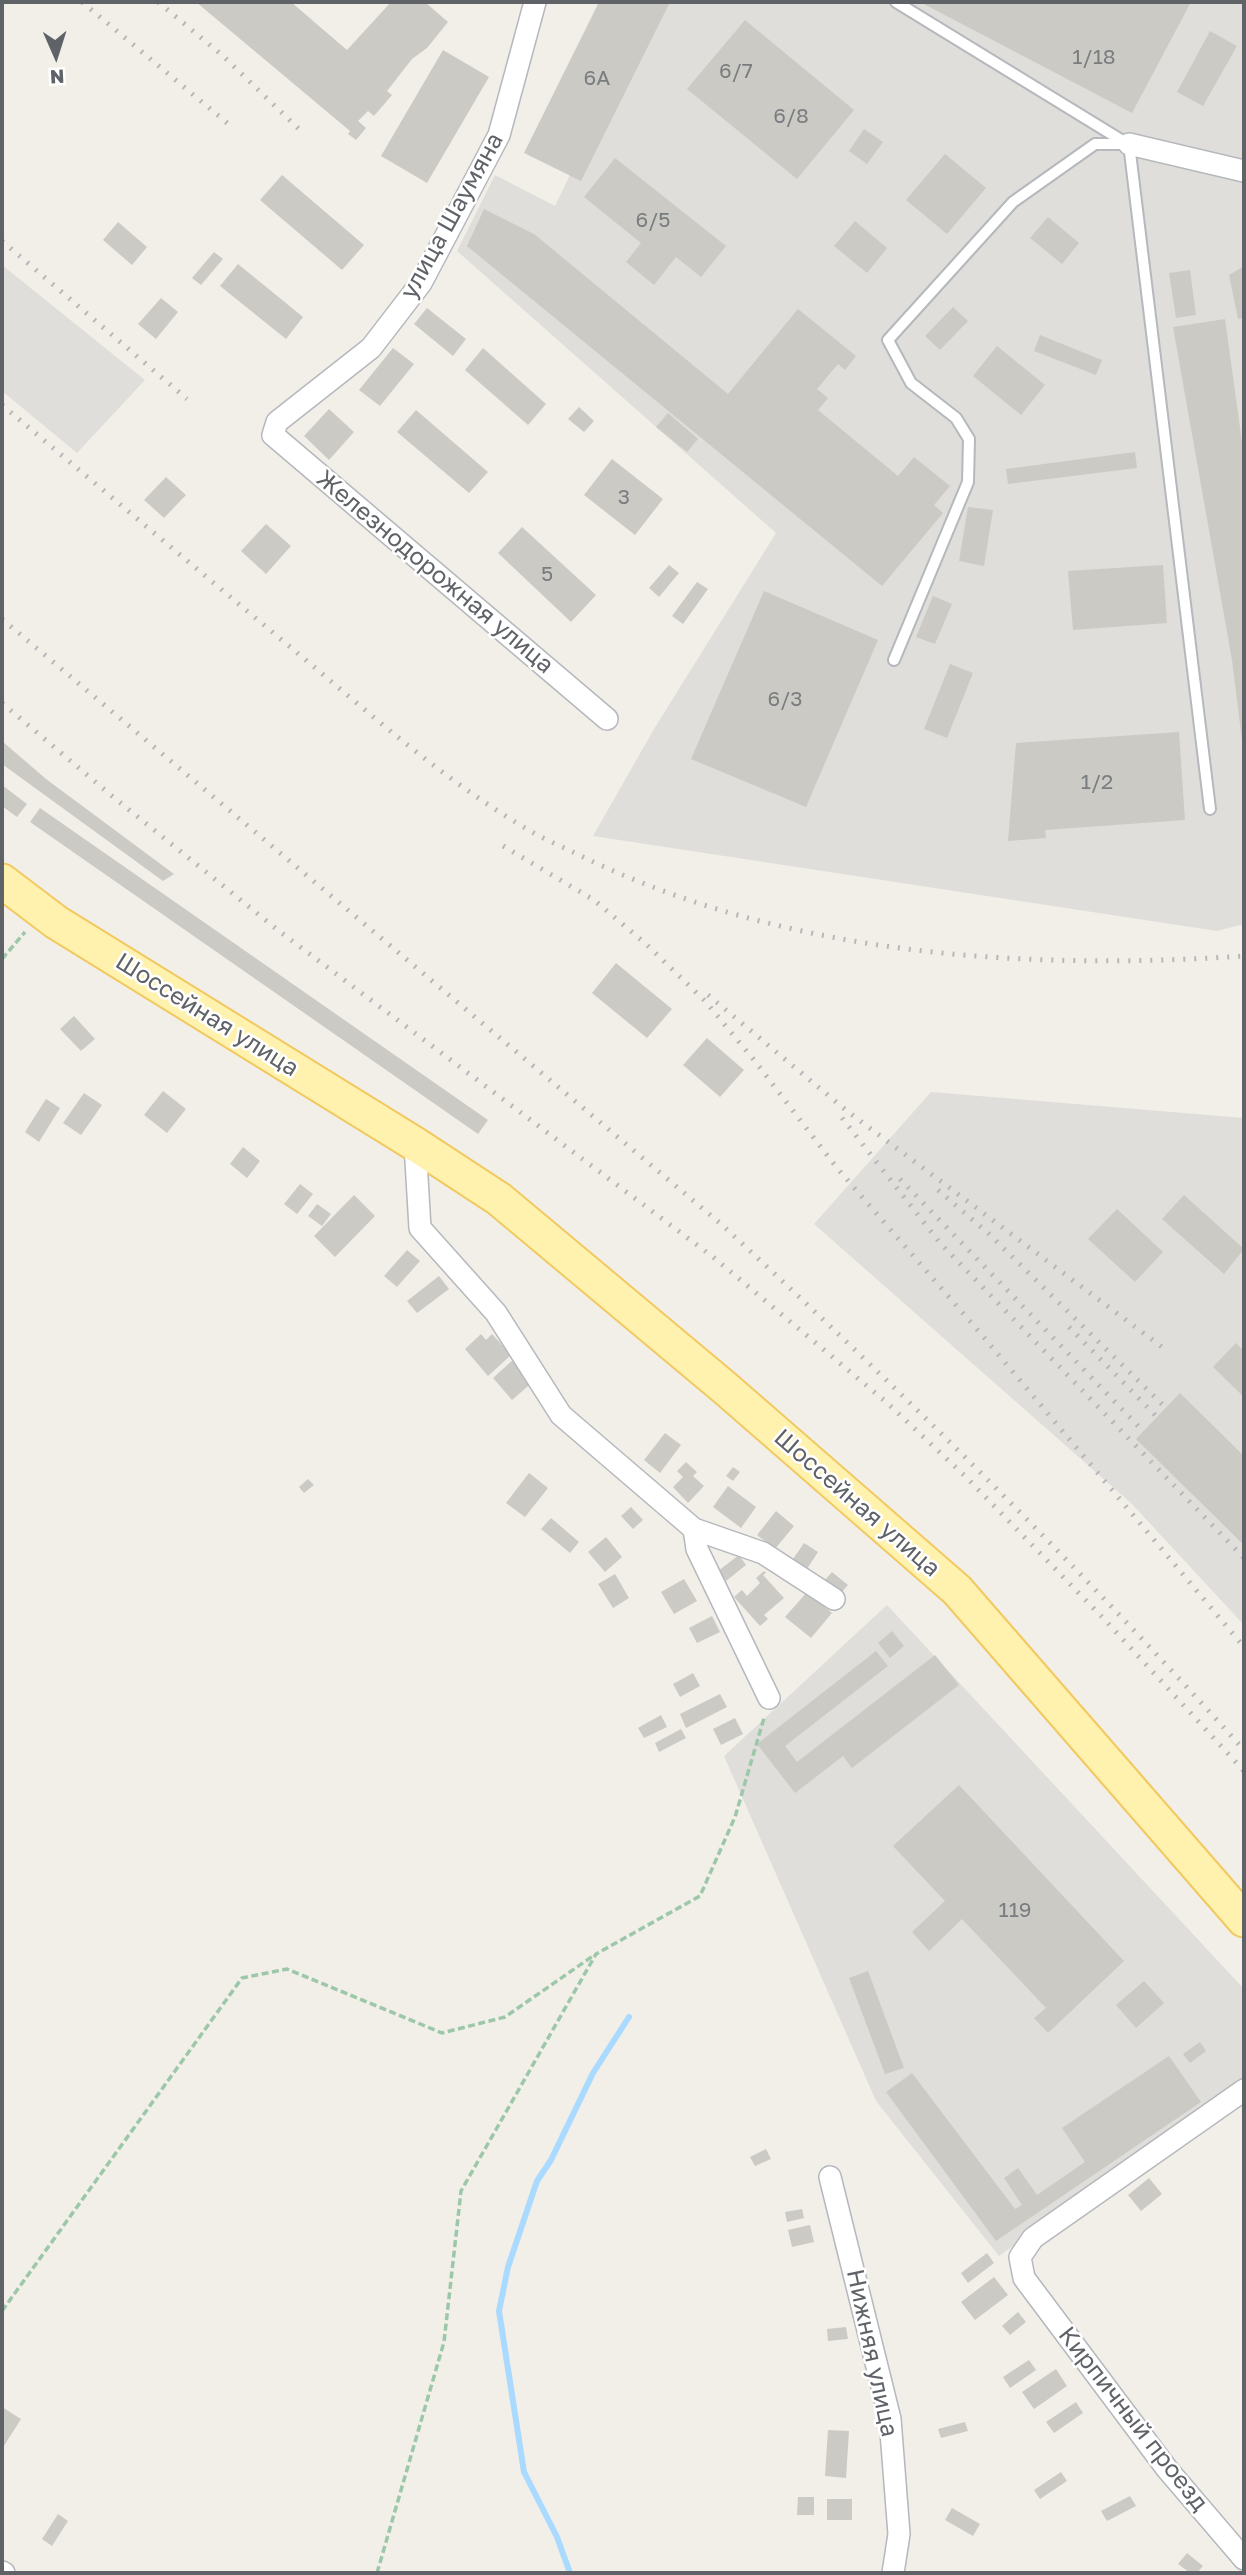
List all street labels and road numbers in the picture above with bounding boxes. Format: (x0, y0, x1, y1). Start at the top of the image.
street label: улица Шаумяна (394, 128, 510, 304)
street label: Железнодорожная улица (311, 464, 559, 680)
street label: Шоссейная улица (110, 947, 304, 1083)
street label: Шоссейная улица (768, 1423, 946, 1583)
street label: Нижняя улица (840, 2267, 904, 2439)
street label: Кирпичный проезд (1052, 2321, 1214, 2517)

